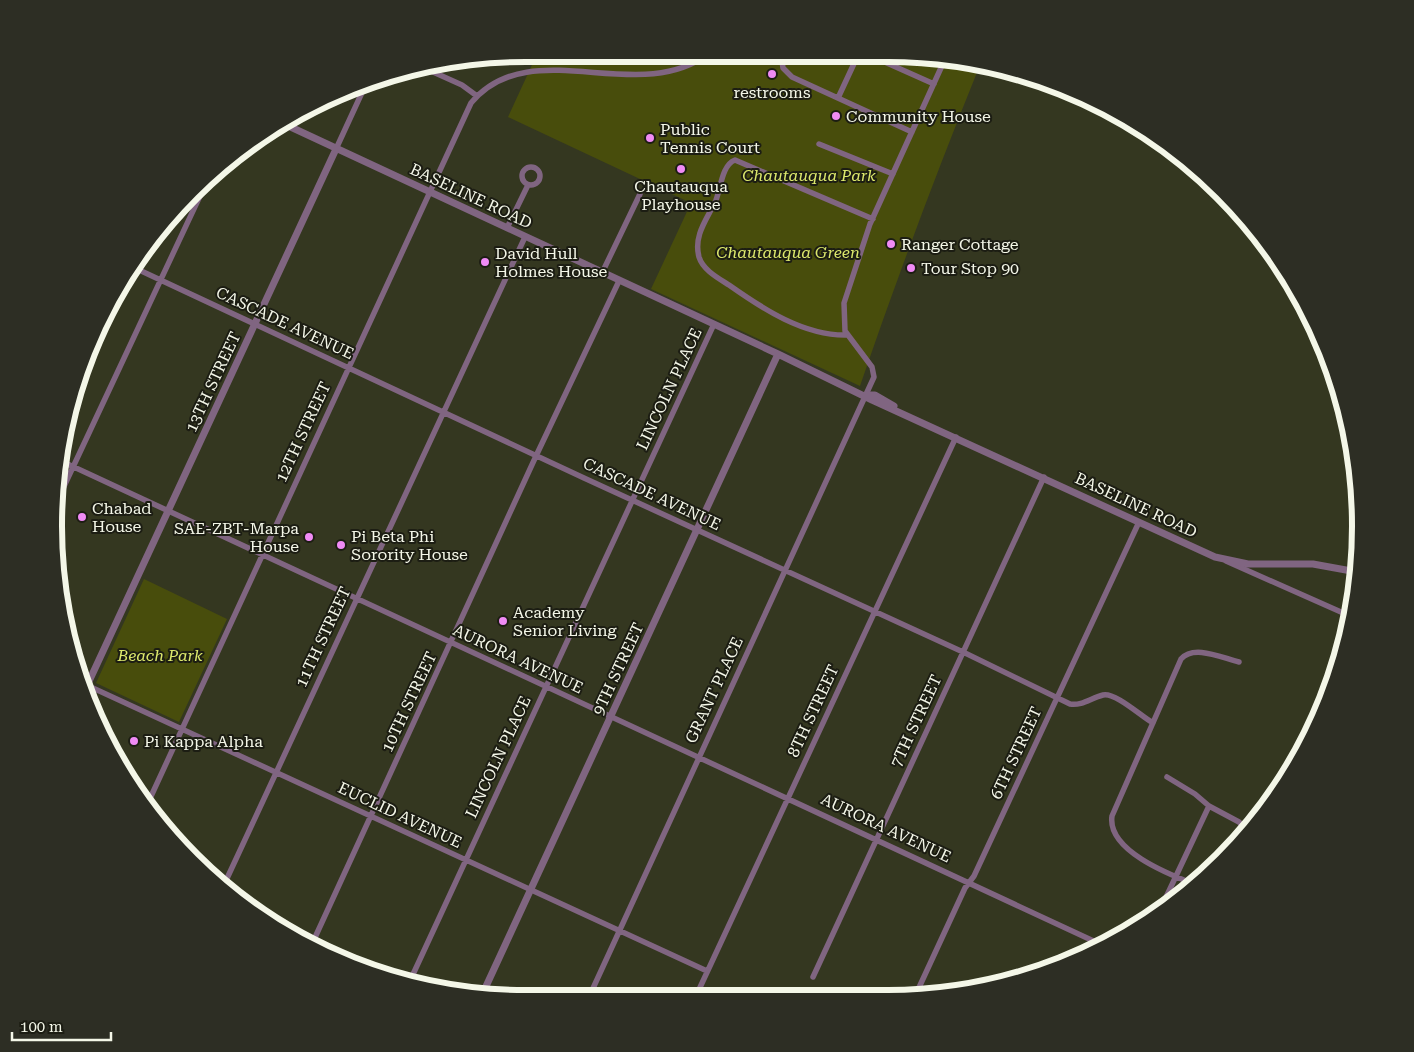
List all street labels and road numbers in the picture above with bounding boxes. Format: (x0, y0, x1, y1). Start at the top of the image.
street label: BASELINE ROAD (407, 159, 535, 233)
street label: CASCADE AVENUE (213, 283, 357, 363)
street label: LINCOLN PLACE (632, 325, 706, 453)
street label: 13TH STREET (181, 329, 245, 435)
street label: 12TH STREET (271, 379, 335, 485)
street label: CASCADE AVENUE (580, 454, 724, 534)
street label: BASELINE ROAD (1072, 468, 1200, 542)
street label: 11TH STREET (291, 584, 355, 690)
street label: 9TH STREET (588, 620, 648, 718)
street label: AURORA AVENUE (450, 621, 586, 697)
street label: GRANT PLACE (681, 634, 747, 746)
street label: 10TH STREET (377, 649, 441, 755)
street label: 8TH STREET (783, 662, 843, 760)
street label: 7TH STREET (886, 672, 946, 770)
street label: LINCOLN PLACE (461, 693, 535, 821)
street label: 6TH STREET (986, 704, 1046, 802)
street label: EUCLID AVENUE (335, 778, 465, 852)
street label: AURORA AVENUE (818, 790, 954, 866)

